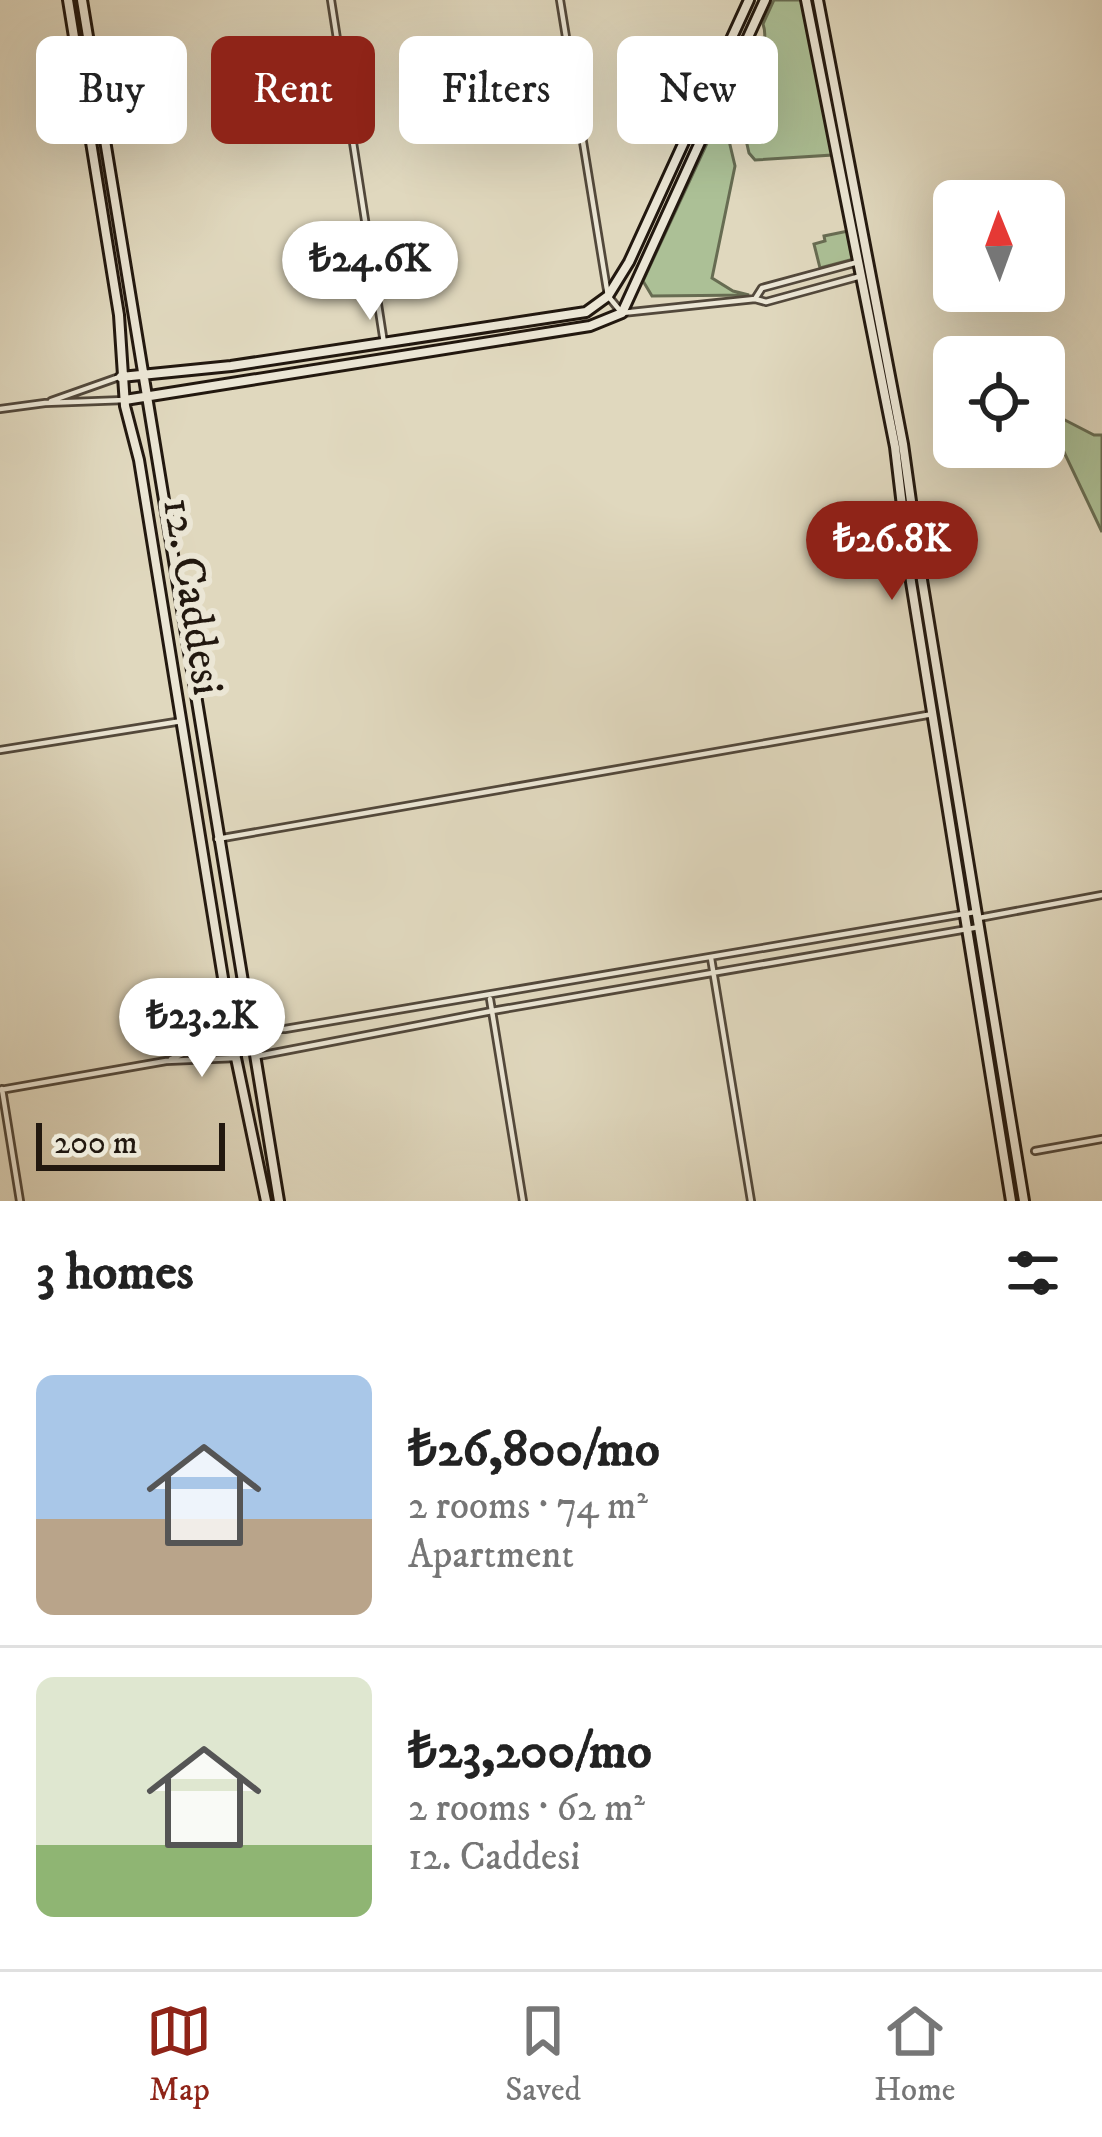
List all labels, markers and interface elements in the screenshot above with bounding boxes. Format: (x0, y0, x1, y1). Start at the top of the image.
chip: Buy (36, 36, 187, 144)
chip: Rent (211, 36, 375, 144)
chip: Filters (399, 36, 593, 144)
chip: New (617, 36, 778, 144)
north arrow (933, 180, 1065, 312)
map controls (933, 180, 1065, 468)
pin: ₺24.6K (272, 221, 468, 323)
text: ₺24.6K (309, 235, 431, 284)
button: locate (933, 336, 1065, 468)
street label: 12. Caddesi (149, 494, 235, 699)
pin: ₺26.8K (794, 501, 990, 603)
text: ₺26.8K (833, 515, 951, 564)
pin: ₺23.2K (104, 978, 300, 1080)
text: ₺23.2K (146, 992, 258, 1041)
scale bar (36, 1117, 225, 1170)
text: 200 m (54, 1123, 138, 1164)
icon: filters (1000, 1240, 1066, 1306)
text: 3 homes (36, 1241, 194, 1305)
text: ₺26,800/mo (408, 1418, 660, 1482)
icon: home (132, 1423, 276, 1567)
text: 2 rooms · 74 m² (408, 1482, 648, 1531)
text: Apartment (408, 1531, 574, 1580)
text: ₺23,200/mo (408, 1720, 652, 1784)
icon: home (132, 1725, 276, 1869)
text: 2 rooms · 62 m² (408, 1784, 645, 1833)
text: 12. Caddesi (408, 1833, 580, 1882)
tab: Map (146, 1998, 212, 2111)
tab: Saved (505, 1998, 581, 2111)
tab: Home (874, 1998, 956, 2111)

